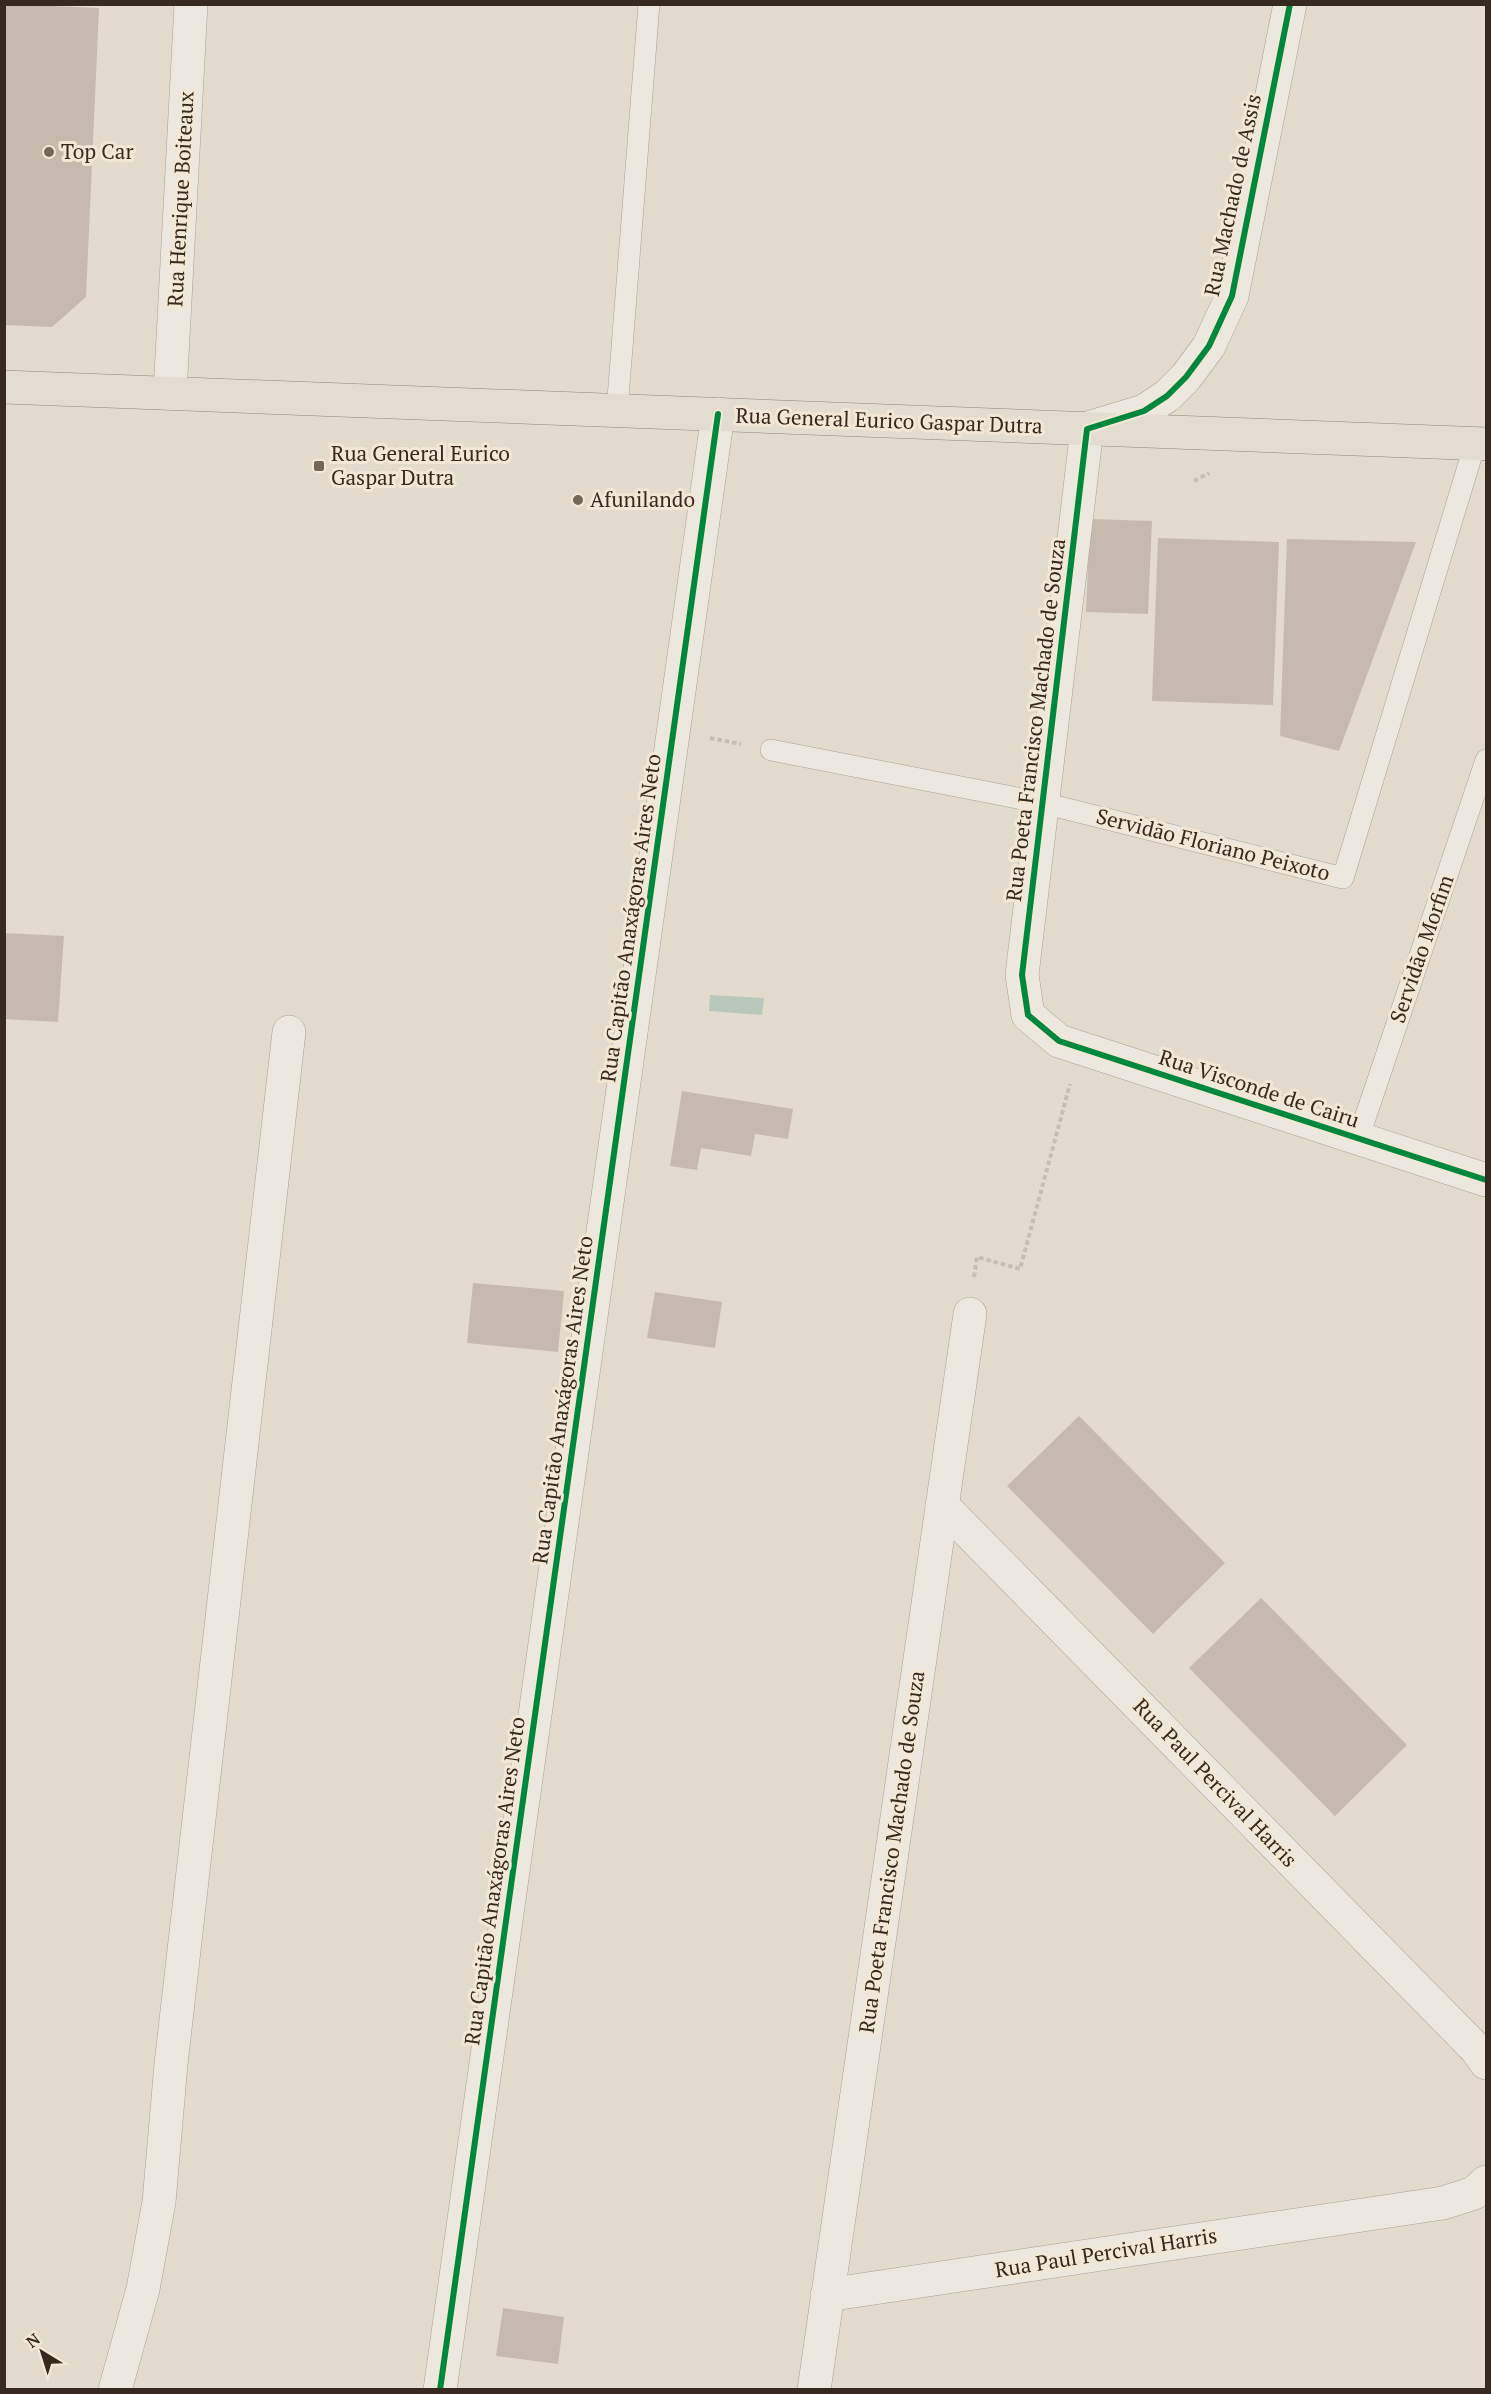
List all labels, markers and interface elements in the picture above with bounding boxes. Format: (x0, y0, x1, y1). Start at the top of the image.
street label: Rua Henrique Boiteaux (160, 90, 200, 307)
street label: Rua Machado de Assis (1197, 91, 1267, 298)
place label: Top Car (61, 137, 133, 165)
marker: Top Car (42, 145, 56, 159)
street label: Rua General Eurico Gaspar Dutra (735, 401, 1043, 439)
place label: Rua General Eurico Gaspar Dutra (331, 439, 510, 491)
marker: Rua General Eurico Gaspar Dutra (312, 459, 326, 473)
place label: Afunilando (590, 485, 695, 513)
marker: Afunilando (571, 493, 585, 507)
street label: Rua Poeta Francisco Machado de Souza (999, 536, 1071, 903)
street label: Rua Capitão Anaxágoras Aires Neto (593, 752, 667, 1084)
street label: Servidão Floriano Peixoto (1093, 801, 1333, 887)
street label: Servidão Morfim (1383, 871, 1459, 1026)
street label: Rua Visconde de Cairu (1156, 1042, 1363, 1134)
street label: Rua Capitão Anaxágoras Aires Neto (525, 1234, 599, 1566)
street label: Rua Poeta Francisco Machado de Souza (852, 1669, 930, 2035)
street label: Rua Paul Percival Harris (1128, 1692, 1304, 1873)
street label: Rua Capitão Anaxágoras Aires Neto (457, 1715, 531, 2047)
street label: Rua Paul Percival Harris (993, 2221, 1219, 2283)
north arrow (12, 2322, 72, 2382)
text: N (21, 2328, 44, 2353)

